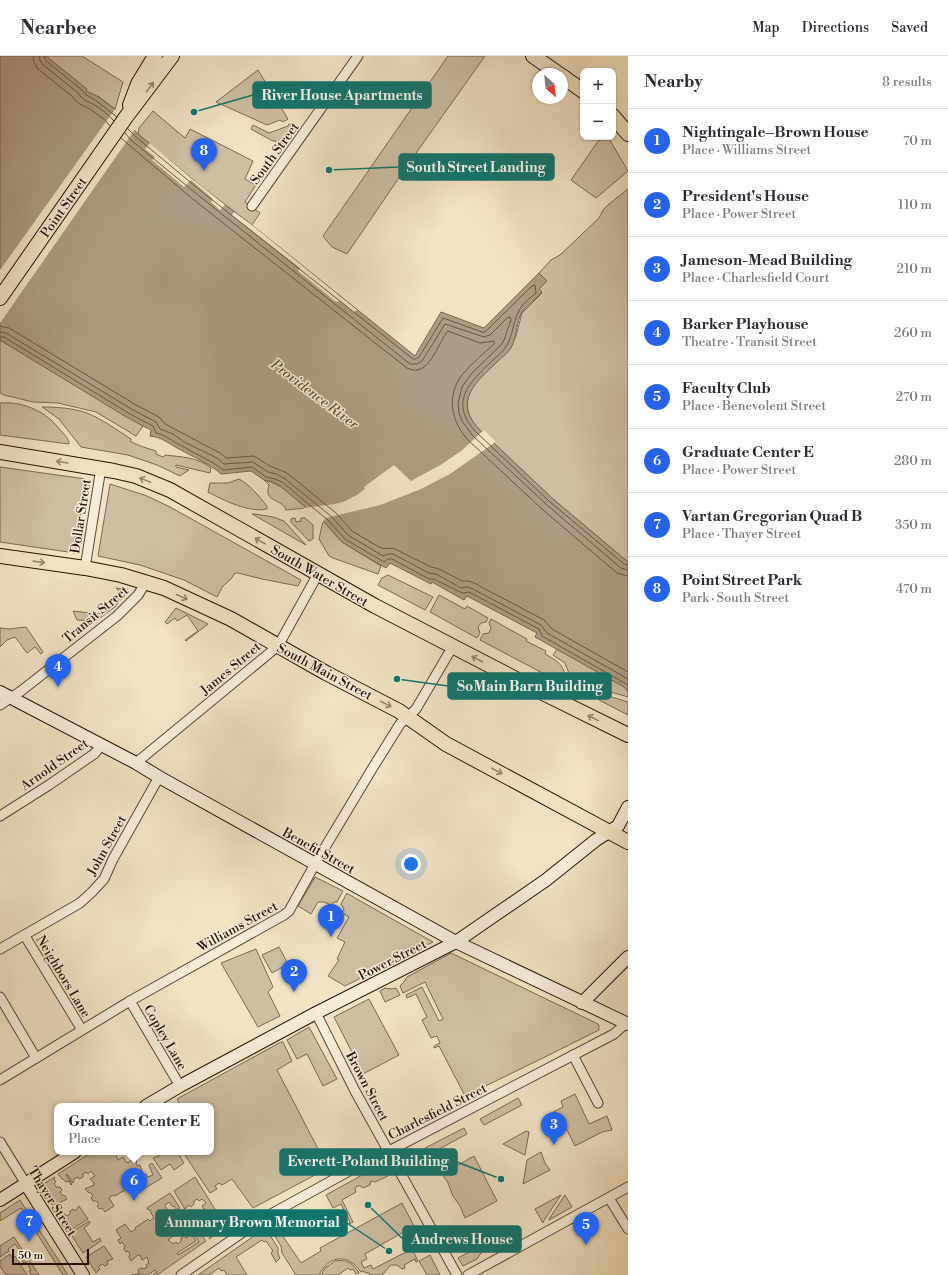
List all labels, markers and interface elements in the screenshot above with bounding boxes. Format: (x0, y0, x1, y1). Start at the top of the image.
text: Nearbee (20, 16, 97, 40)
text: Map (752, 19, 780, 37)
text: Directions (802, 19, 869, 37)
text: Saved (891, 19, 928, 37)
north arrow (532, 68, 568, 104)
map controls (580, 68, 616, 140)
button: + (580, 68, 616, 104)
text: Nearby (644, 71, 703, 93)
text: 8 results (882, 74, 932, 90)
one-way arrow (145, 82, 154, 93)
callout: River House Apartments (253, 82, 431, 108)
text: River House Apartments (261, 87, 423, 105)
button: − (580, 104, 616, 140)
street label: South Street (247, 119, 303, 188)
text: Nightingale–Brown House (682, 123, 868, 142)
text: 1 (654, 133, 660, 149)
text: 70 m (903, 133, 932, 149)
pin: 8 (191, 138, 217, 171)
text: Place · Williams Street (682, 142, 811, 158)
callout: South Street Landing (399, 154, 554, 180)
text: South Street Landing (407, 159, 547, 177)
street label: Point Street (37, 174, 91, 241)
text: President's House (682, 187, 809, 206)
text: 2 (653, 197, 661, 213)
text: 110 m (898, 197, 932, 213)
text: Place · Power Street (682, 206, 796, 222)
text: Jameson-Mead Building (682, 251, 852, 270)
text: 3 (653, 261, 661, 277)
text: 210 m (897, 261, 932, 277)
text: Place · Charlesfield Court (682, 270, 829, 286)
text: Barker Playhouse (682, 315, 809, 334)
text: 4 (653, 325, 661, 341)
text: 260 m (894, 325, 932, 341)
text: Theatre · Transit Street (682, 334, 817, 350)
water label: Providence River (266, 355, 363, 434)
text: Faculty Club (682, 379, 771, 398)
text: 5 (653, 389, 661, 405)
text: 270 m (896, 389, 932, 405)
text: Place · Benevolent Street (682, 398, 826, 414)
text: Graduate Center E (682, 443, 814, 462)
text: 6 (653, 453, 661, 469)
text: 280 m (894, 453, 932, 469)
one-way arrow (56, 458, 69, 466)
text: Place · Power Street (682, 462, 796, 478)
one-way arrow (140, 475, 152, 483)
street label: Dollar Street (67, 477, 95, 555)
text: Vartan Gregorian Quad B (682, 507, 862, 526)
text: 7 (653, 517, 661, 533)
text: 350 m (895, 517, 932, 533)
text: Place · Thayer Street (682, 526, 801, 542)
one-way arrow (254, 536, 266, 544)
street label: South Water Street (268, 542, 371, 610)
one-way arrow (32, 558, 45, 566)
text: Point Street Park (682, 571, 802, 590)
text: 8 (653, 581, 661, 597)
text: 470 m (896, 581, 932, 597)
street label: Transit Street (60, 582, 132, 647)
text: Park · South Street (682, 590, 789, 606)
one-way arrow (176, 594, 188, 601)
street label: James Street (196, 639, 264, 699)
street label: South Main Street (274, 640, 375, 704)
pin: 4 (45, 654, 71, 687)
one-way arrow (471, 654, 483, 662)
callout: SoMain Barn Building (448, 673, 611, 699)
text: SoMain Barn Building (457, 678, 604, 696)
one-way arrow (380, 701, 392, 708)
one-way arrow (587, 714, 599, 721)
street label: Arnold Street (17, 735, 92, 795)
one-way arrow (491, 768, 503, 776)
street label: John Street (83, 812, 130, 879)
street label: Benefit Street (279, 824, 358, 878)
your location (401, 854, 421, 874)
street label: Williams Street (194, 898, 281, 956)
pin: 1 (318, 904, 344, 937)
street label: Neighbors Lane (32, 933, 94, 1021)
street label: Power Street (356, 936, 429, 984)
pin: 2 (281, 959, 307, 992)
street label: Copley Lane (140, 1002, 190, 1073)
street label: Brown Street (342, 1048, 392, 1124)
street label: Charlesfield Street (385, 1080, 490, 1144)
popup (54, 1103, 214, 1155)
text: Graduate Center E (68, 1112, 200, 1131)
pin: 3 (541, 1112, 567, 1145)
text: Place (68, 1131, 101, 1147)
callout: Everett-Poland Building (280, 1149, 457, 1175)
text: Everett-Poland Building (288, 1153, 450, 1171)
street label: Thayer Street (24, 1164, 80, 1240)
pin: 6 (121, 1168, 147, 1201)
pin: 7 (16, 1209, 42, 1242)
callout: Annmary Brown Memorial (156, 1210, 347, 1236)
pin: 5 (573, 1212, 599, 1245)
text: Annmary Brown Memorial (163, 1214, 340, 1232)
callout: Andrews House (403, 1226, 521, 1252)
text: Andrews House (410, 1231, 513, 1249)
scale bar (12, 1247, 89, 1266)
text: 50 m (18, 1249, 43, 1263)

